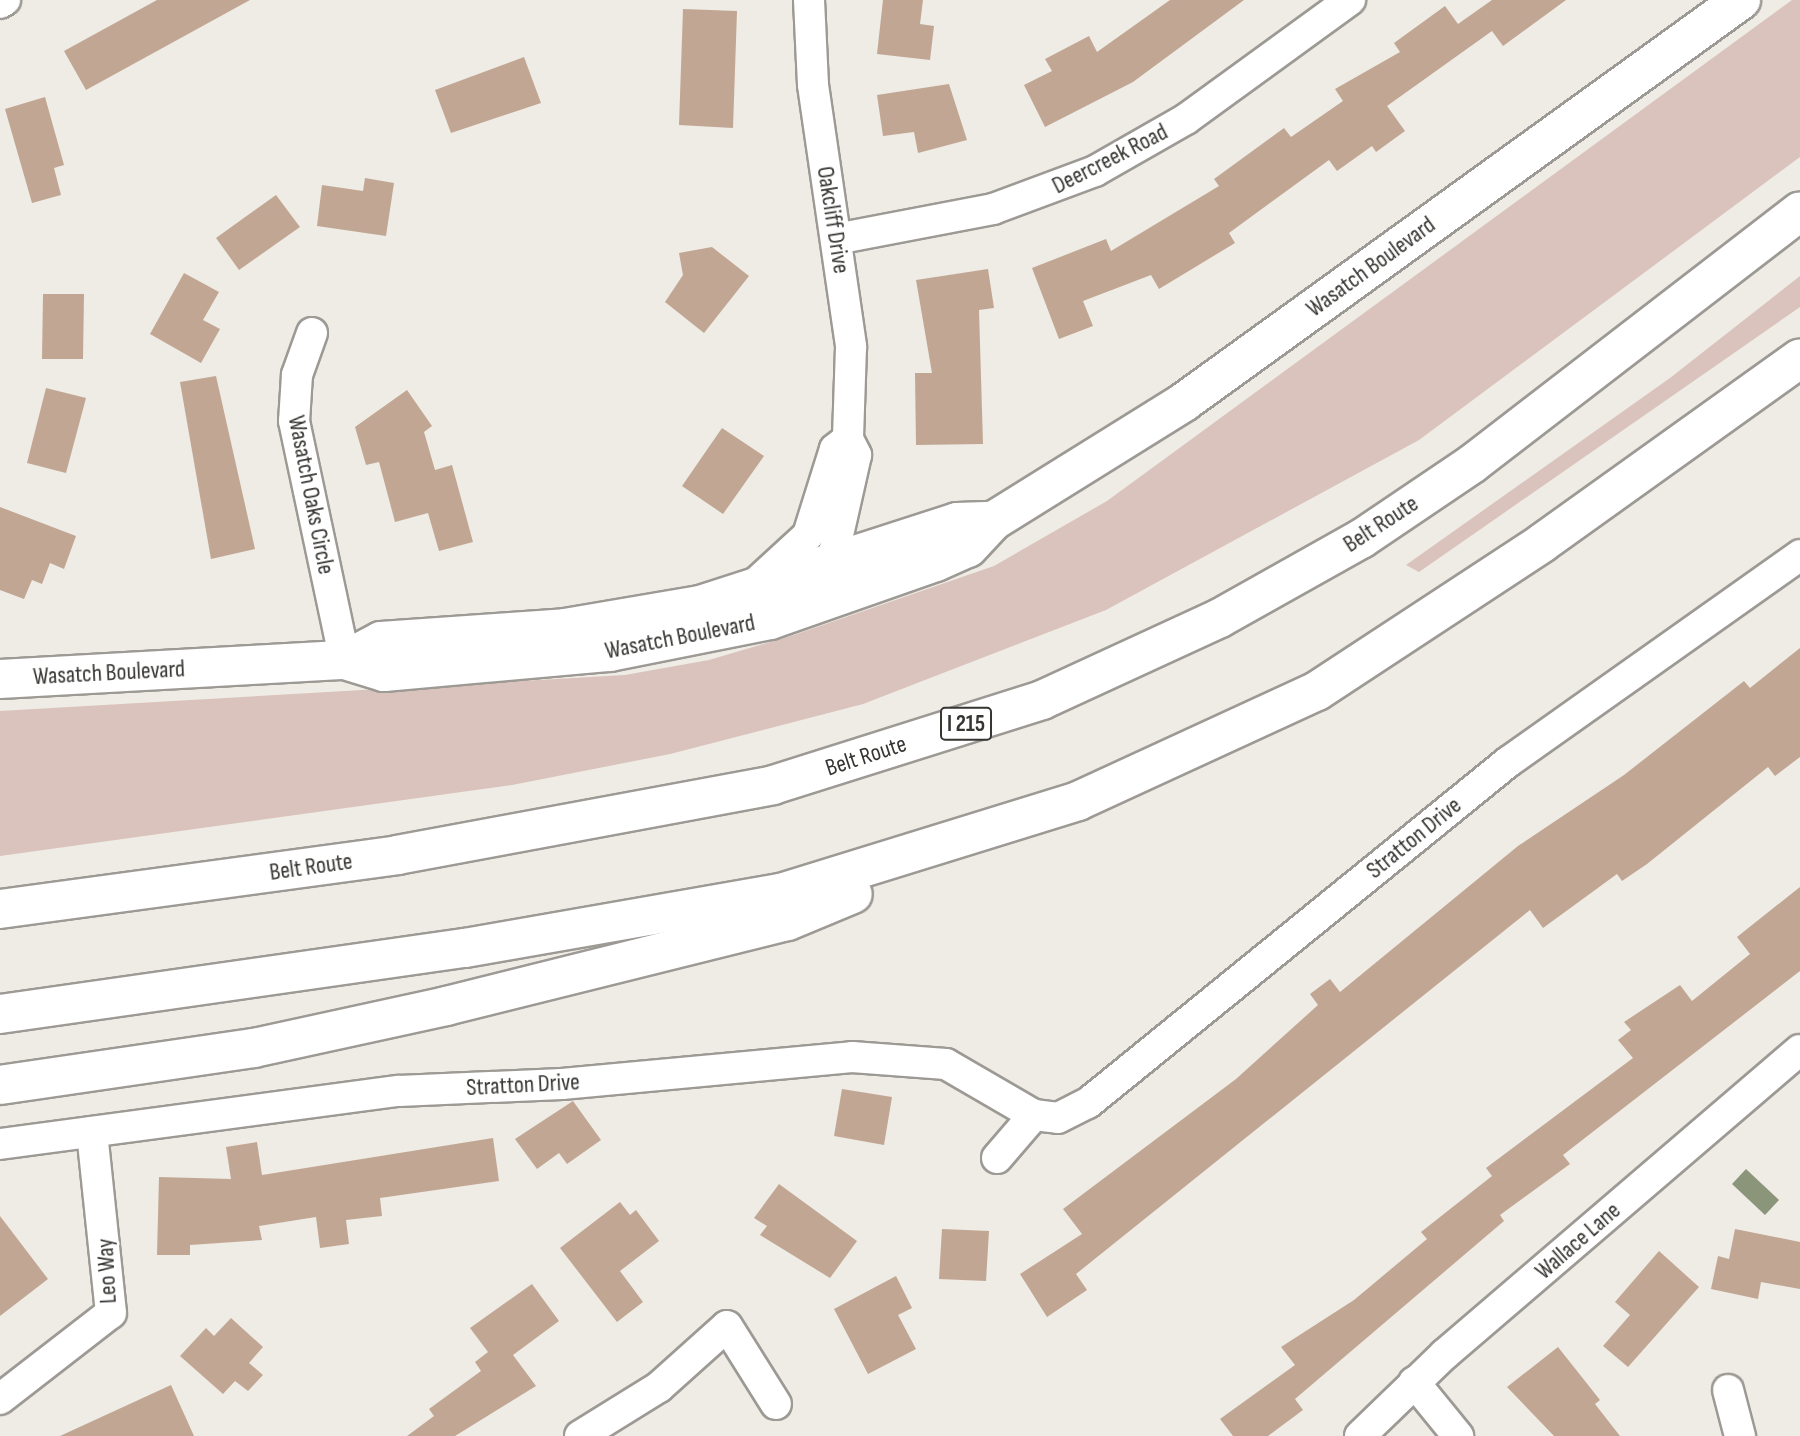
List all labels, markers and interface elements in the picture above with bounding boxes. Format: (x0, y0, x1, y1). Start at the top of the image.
street label: Deercreek Road (1047, 118, 1173, 200)
street label: Oakcliff Drive (810, 164, 856, 276)
street label: Wasatch Boulevard (1301, 211, 1441, 323)
street label: Wasatch Oaks Circle (281, 413, 341, 577)
street label: Belt Route (1338, 489, 1424, 559)
street label: Wasatch Boulevard (603, 608, 757, 666)
street label: Wasatch Boulevard (32, 655, 186, 691)
road number: I 215 (940, 704, 992, 744)
street label: Belt Route (822, 729, 910, 783)
street label: Stratton Drive (1361, 791, 1467, 885)
street label: Belt Route (268, 847, 354, 887)
street label: Stratton Drive (465, 1068, 581, 1102)
street label: Wallace Lane (1530, 1196, 1626, 1286)
street label: Leo Way (91, 1238, 123, 1304)

